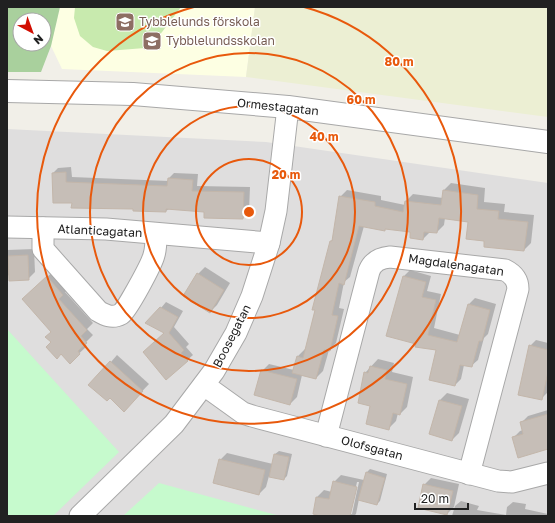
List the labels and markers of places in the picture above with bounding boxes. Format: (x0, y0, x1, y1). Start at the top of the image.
school or university icon: Tybblelunds förskola (114, 11, 136, 33)
place label: Tybblelunds förskola (139, 14, 260, 29)
school or university icon: Tybblelundsskolan (141, 30, 163, 52)
place label: Tybblelundsskolan (166, 33, 275, 48)
centre of rings (242, 205, 256, 219)

